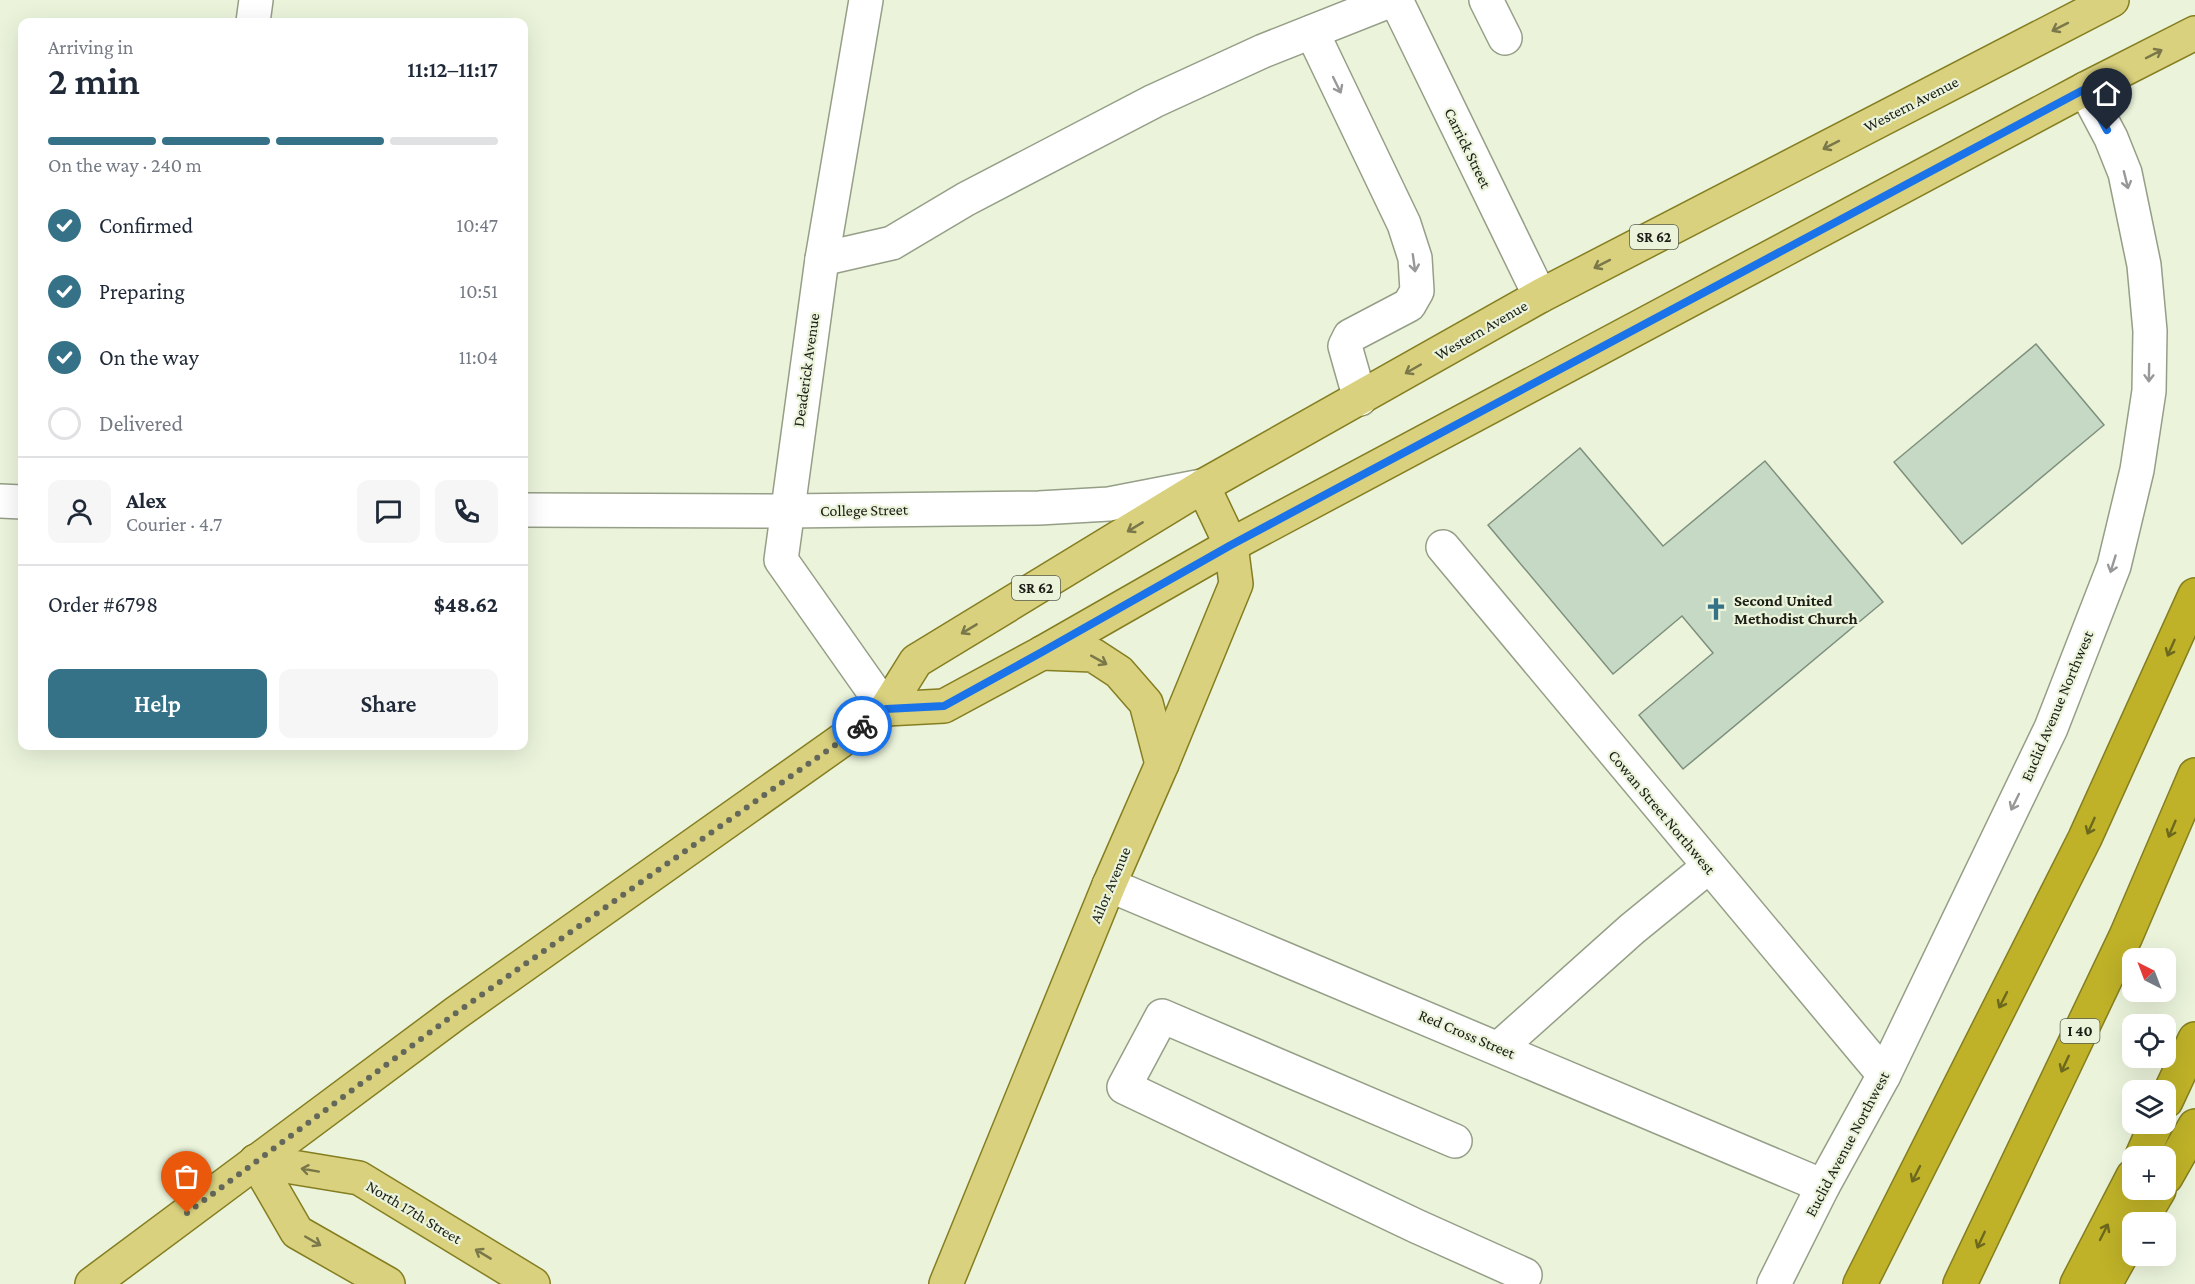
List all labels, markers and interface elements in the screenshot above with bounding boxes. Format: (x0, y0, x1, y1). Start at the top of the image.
one-way arrow (2052, 21, 2069, 33)
text: Arriving in (48, 36, 133, 58)
one-way arrow (2145, 47, 2163, 59)
text: 11:12–11:17 (407, 57, 498, 82)
text: 2 min (48, 59, 140, 102)
pin (2081, 68, 2132, 130)
street label: Western Avenue (1861, 73, 1961, 135)
one-way arrow (1331, 76, 1343, 93)
icon: home (2090, 77, 2123, 110)
street label: Carrick Street (1441, 105, 1495, 191)
one-way arrow (1822, 140, 1840, 152)
text: On the way · 240 m (48, 154, 202, 176)
one-way arrow (2121, 170, 2133, 189)
icon: check (48, 209, 81, 242)
text: Confirmed (99, 213, 193, 238)
text: 10:47 (457, 214, 498, 236)
road number: SR 62 (1630, 225, 1678, 249)
one-way arrow (1409, 253, 1420, 273)
one-way arrow (1593, 259, 1611, 270)
icon: check (48, 275, 81, 308)
text: Preparing (99, 279, 185, 304)
text: 10:51 (460, 280, 498, 302)
street label: Western Avenue (1432, 297, 1530, 363)
street label: Deaderick Avenue (790, 312, 822, 428)
icon: check (48, 341, 81, 374)
text: On the way (99, 345, 199, 370)
text: 11:04 (459, 346, 498, 368)
one-way arrow (2143, 362, 2155, 382)
one-way arrow (1405, 363, 1422, 375)
text: Delivered (99, 411, 183, 436)
button: person (48, 480, 111, 543)
button: chat (357, 480, 420, 543)
button: phone (435, 480, 498, 543)
text: Alex (126, 488, 167, 513)
street label: College Street (820, 501, 909, 520)
text: Courier · 4.7 (126, 513, 222, 535)
one-way arrow (1127, 521, 1144, 534)
one-way arrow (2107, 554, 2118, 573)
road number: SR 62 (1012, 576, 1060, 600)
text: Order #6798 (48, 592, 158, 617)
text: $48.62 (434, 592, 498, 617)
place label: Second United Methodist Church (1734, 592, 1858, 627)
church icon: Second United Methodist Church (1703, 596, 1729, 622)
one-way arrow (961, 624, 978, 636)
street label: Euclid Avenue Northwest (2018, 628, 2097, 784)
one-way arrow (2165, 638, 2176, 656)
one-way arrow (1090, 654, 1107, 666)
button: Help (48, 669, 267, 738)
button: Share (279, 669, 498, 738)
courier (832, 696, 892, 756)
icon: bike (846, 710, 879, 743)
street label: Cowan Street Northwest (1605, 747, 1719, 878)
one-way arrow (2009, 793, 2021, 811)
one-way arrow (2084, 816, 2096, 834)
one-way arrow (2166, 819, 2177, 838)
street label: Ailor Avenue (1086, 844, 1134, 926)
north arrow (2122, 948, 2176, 1002)
map controls (2122, 948, 2176, 1266)
one-way arrow (1997, 991, 2009, 1009)
street label: Red Cross Street (1416, 1006, 1518, 1062)
button: locate (2122, 1014, 2176, 1068)
road number: I 40 (2060, 1019, 2100, 1043)
one-way arrow (2058, 1054, 2070, 1072)
street label: Euclid Avenue Northwest (1802, 1068, 1893, 1219)
button: layers (2122, 1080, 2176, 1134)
button: + (2122, 1146, 2176, 1200)
pin (161, 1151, 212, 1213)
icon: bag (170, 1160, 203, 1193)
one-way arrow (300, 1164, 320, 1175)
one-way arrow (1909, 1165, 1921, 1183)
street label: North 17th Street (363, 1177, 465, 1247)
button: − (2122, 1212, 2176, 1266)
one-way arrow (2098, 1224, 2110, 1241)
one-way arrow (1975, 1230, 1987, 1248)
one-way arrow (304, 1235, 321, 1247)
one-way arrow (475, 1247, 492, 1259)

